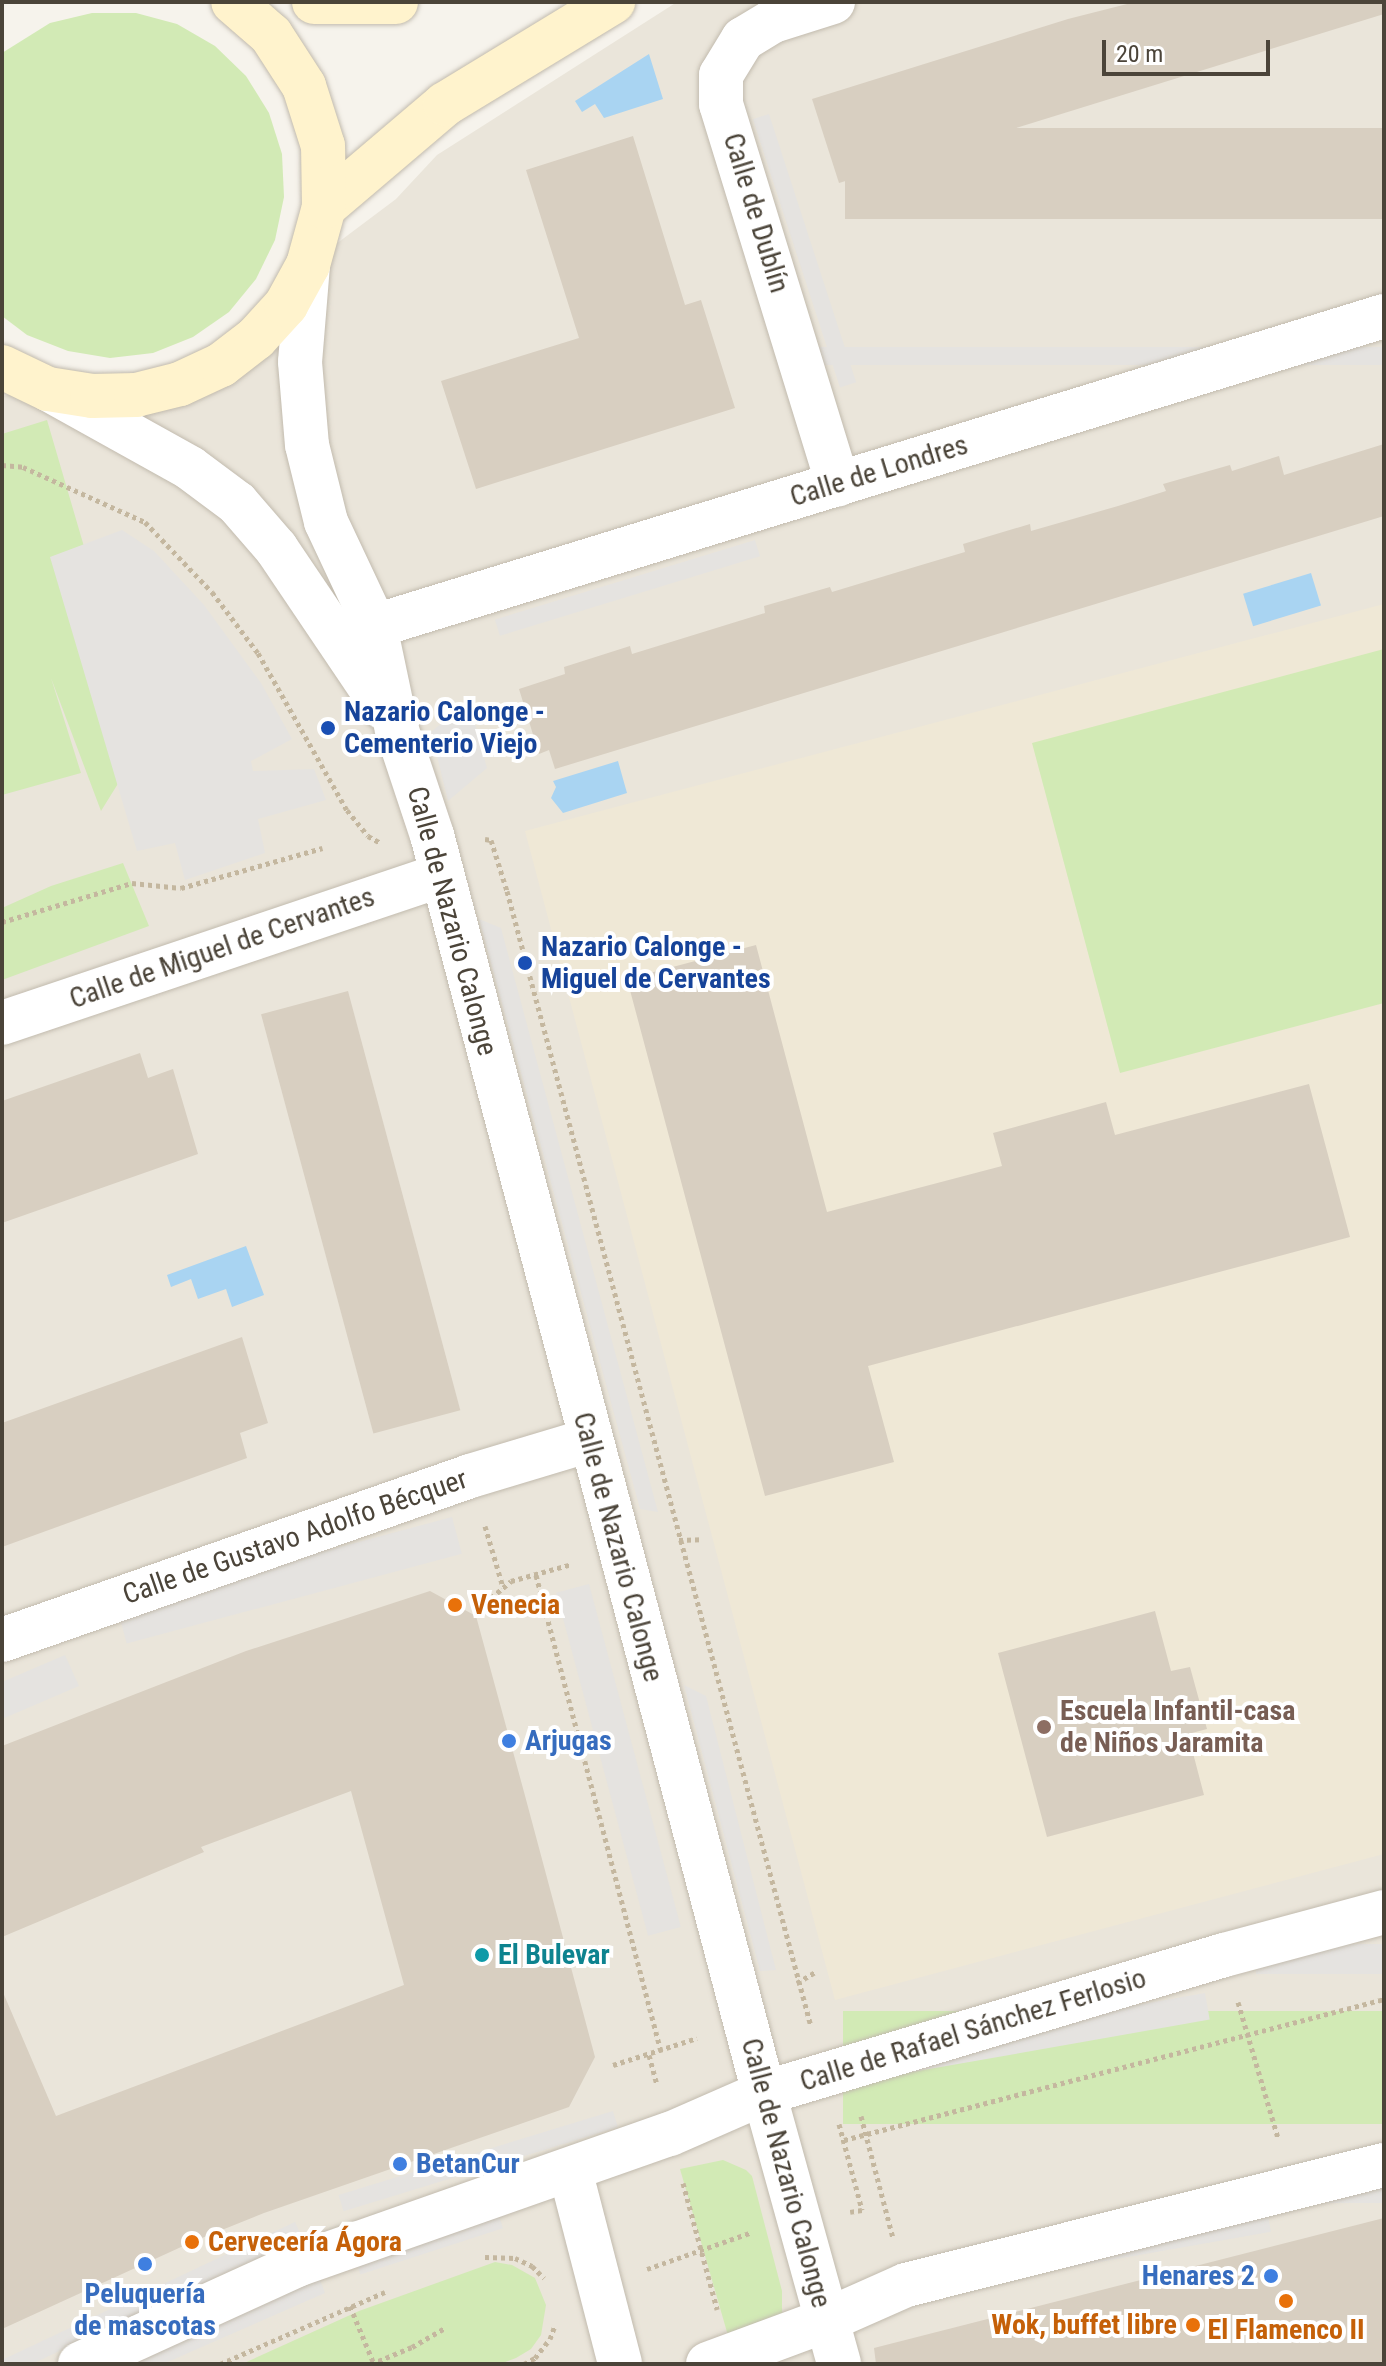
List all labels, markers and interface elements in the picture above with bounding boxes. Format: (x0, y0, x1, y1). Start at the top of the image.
scale bar (1106, 24, 1274, 74)
text: 20 m (1116, 40, 1163, 68)
street label: Calle de Dublín (716, 129, 796, 297)
street label: Calle de Londres (786, 428, 972, 514)
place label: Nazario Calonge - Cementerio Viejo (344, 695, 545, 761)
marker: Nazario Calonge - Cementerio Viejo (319, 719, 337, 737)
street label: Calle de Nazario Calonge (400, 783, 504, 1059)
street label: Calle de Miguel de Cervantes (65, 880, 379, 1016)
place label: Nazario Calonge - Miguel de Cervantes (541, 930, 771, 996)
marker: Nazario Calonge - Miguel de Cervantes (516, 954, 534, 972)
street label: Calle de Nazario Calonge (566, 1409, 670, 1685)
street label: Calle de Gustavo Adolfo Bécquer (118, 1462, 472, 1612)
place label: Venecia (471, 1588, 560, 1622)
marker: Venecia (446, 1596, 464, 1614)
place label: Escuela Infantil-casa de Niños Jaramita (1060, 1694, 1295, 1760)
marker: Escuela Infantil-casa de Niños Jaramita (1035, 1718, 1053, 1736)
place label: Arjugas (525, 1724, 612, 1758)
marker: Arjugas (500, 1732, 518, 1750)
place label: El Bulevar (498, 1938, 610, 1972)
marker: El Bulevar (473, 1946, 491, 1964)
street label: Calle de Rafael Sánchez Ferlosio (796, 1961, 1150, 2099)
street label: Calle de Nazario Calonge (734, 2035, 838, 2311)
place label: BetanCur (416, 2147, 520, 2181)
marker: BetanCur (391, 2155, 409, 2173)
place label: Cervecería Ágora (208, 2225, 402, 2259)
marker: Cervecería Ágora (183, 2233, 201, 2251)
marker: Peluquería de mascotas (136, 2255, 154, 2273)
place label: Henares 2 (1142, 2259, 1255, 2293)
marker: Henares 2 (1262, 2267, 1280, 2285)
place label: Peluquería de mascotas (74, 2277, 216, 2343)
marker: El Flamenco II (1277, 2292, 1295, 2310)
place label: Wok, buffet libre (991, 2308, 1177, 2342)
place label: El Flamenco II (1207, 2313, 1365, 2347)
marker: Wok, buffet libre (1184, 2316, 1202, 2334)

